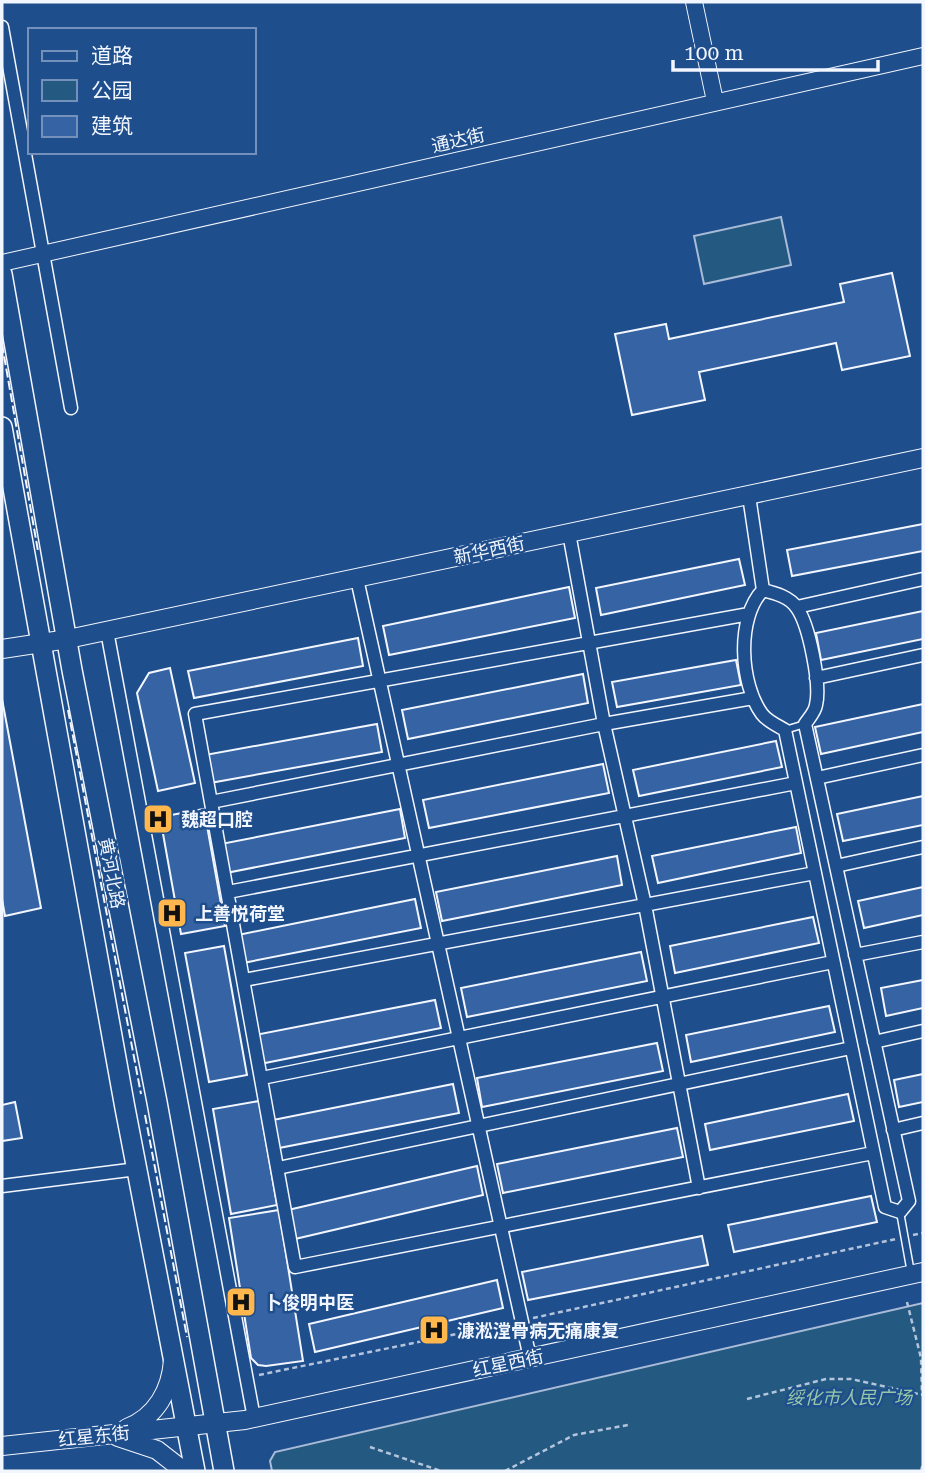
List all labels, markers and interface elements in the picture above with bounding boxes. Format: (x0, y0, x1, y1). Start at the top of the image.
legend (28, 28, 256, 154)
scale bar (673, 28, 878, 72)
text: 100 m (684, 41, 744, 65)
text: 道路 (91, 44, 133, 68)
text: 公园 (91, 79, 133, 103)
text: 建筑 (91, 114, 133, 138)
street label: 通达街 (429, 124, 487, 156)
street label: 新华西街 (452, 532, 526, 568)
hospital icon: 魏超口腔 (141, 802, 175, 836)
place label: 魏超口腔 (181, 809, 253, 830)
street label: 黄河北路 (95, 836, 129, 910)
hospital icon: 上善悦荷堂 (155, 896, 189, 930)
place label: 上善悦荷堂 (195, 903, 285, 924)
hospital icon: 卜俊明中医 (224, 1285, 258, 1319)
place label: 卜俊明中医 (264, 1292, 354, 1313)
hospital icon: 漮淞漟骨病无痛康复 (417, 1313, 451, 1347)
place label: 漮淞漟骨病无痛康复 (457, 1320, 619, 1341)
street label: 红星西街 (471, 1345, 545, 1381)
park label: 绥化市人民广场 (786, 1387, 914, 1408)
street label: 红星东街 (57, 1422, 131, 1450)

